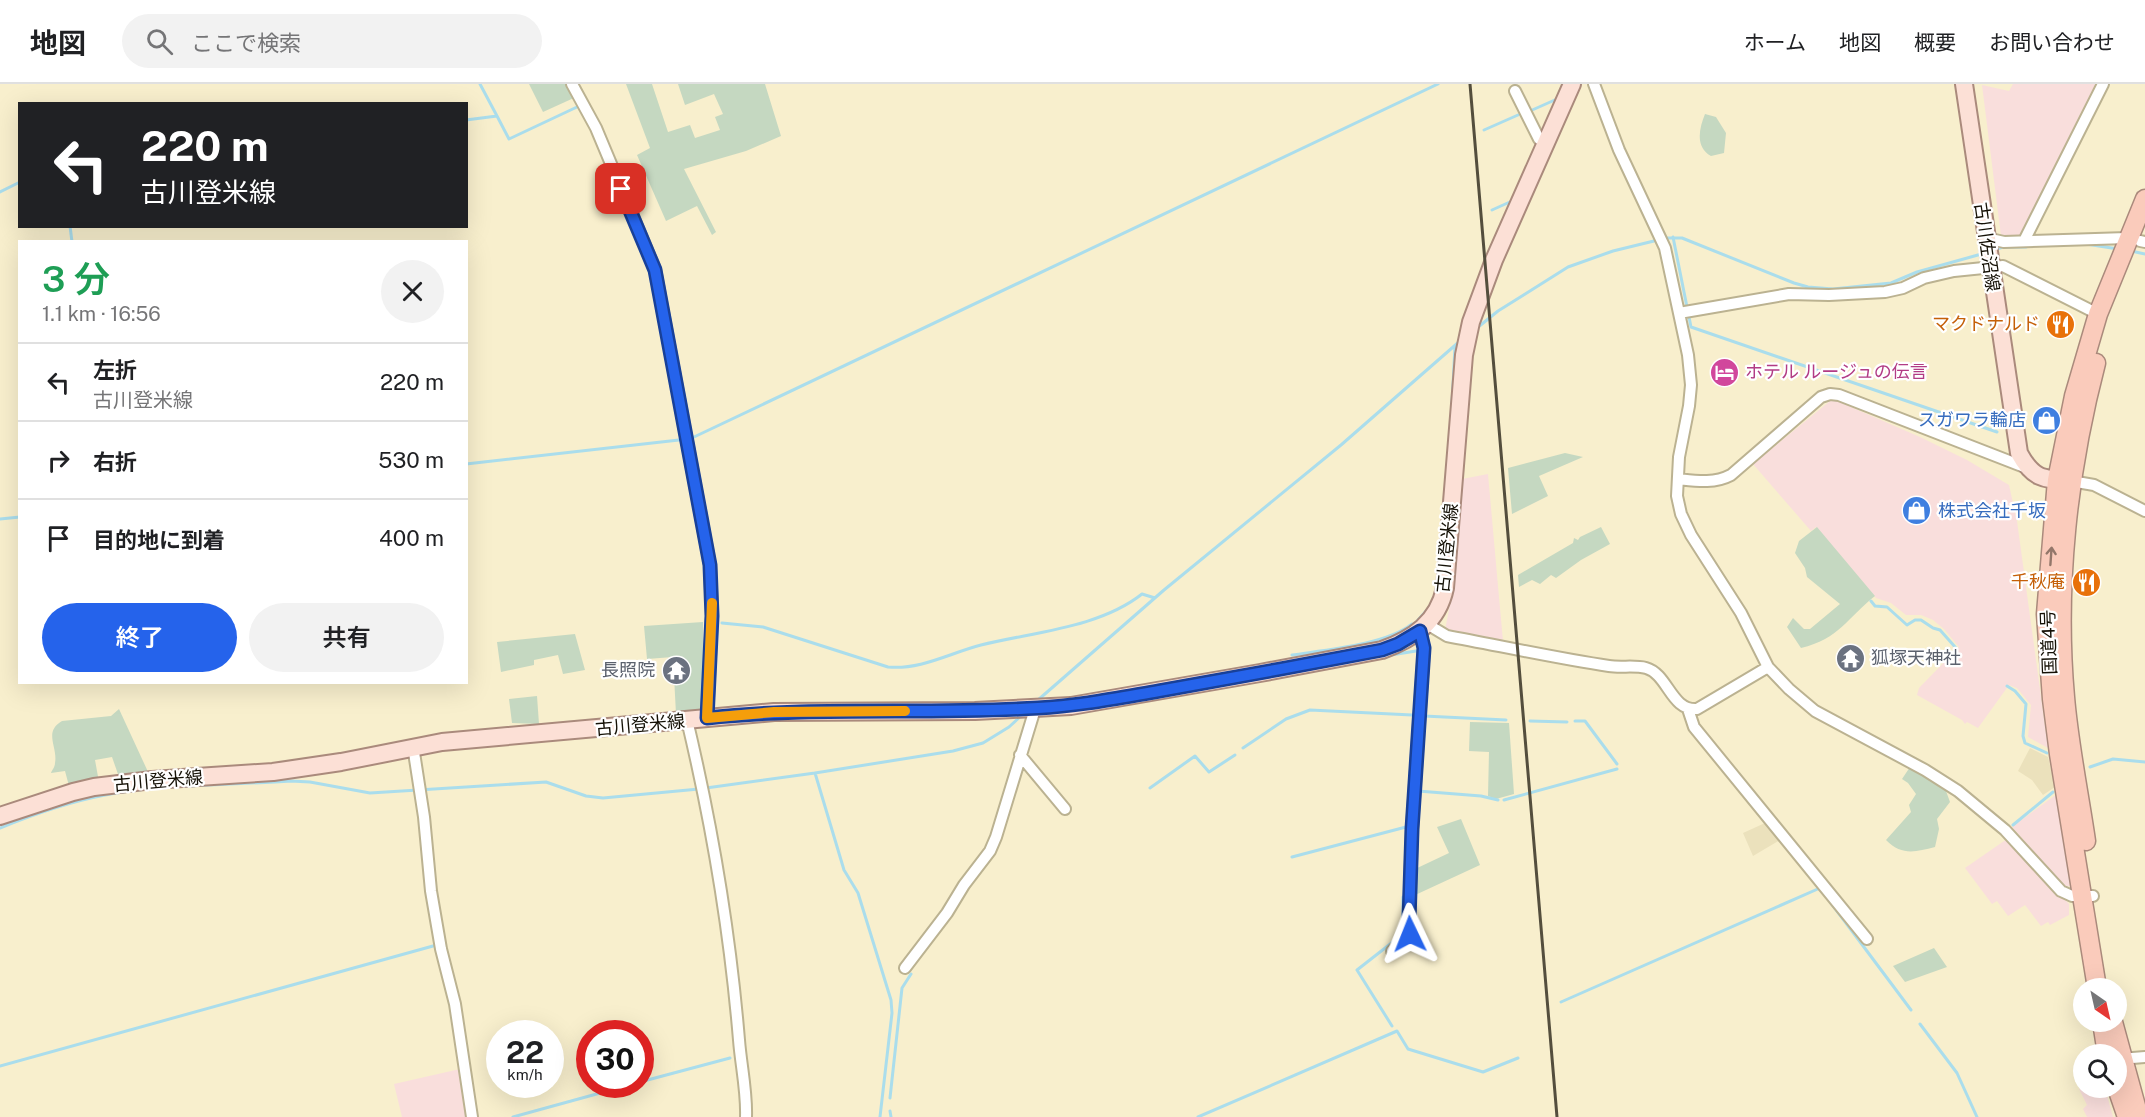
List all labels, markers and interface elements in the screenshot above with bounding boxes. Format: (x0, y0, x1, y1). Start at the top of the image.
search box (122, 14, 542, 68)
icon: search (143, 25, 176, 58)
text: 地図 (30, 26, 86, 59)
text: ここで検索 (191, 30, 301, 56)
text: ホーム (1744, 30, 1806, 55)
text: 地図 (1839, 30, 1881, 55)
text: 概要 (1914, 30, 1956, 55)
text: お問い合わせ (1989, 30, 2115, 55)
text: 220 m (141, 121, 269, 170)
icon: left (42, 126, 120, 204)
pin (595, 163, 646, 214)
icon: arrive (604, 172, 637, 205)
text: 古川登米線 (141, 176, 276, 208)
street label: 古川佐沼線 (1971, 201, 2004, 293)
text: 3 分 (42, 258, 110, 300)
button: close (381, 260, 444, 323)
text: 1.1 km · 16:56 (42, 302, 161, 326)
restaurant icon: マクドナルド (2045, 308, 2077, 340)
place label: マクドナルド (1932, 313, 2040, 334)
hotel icon: ホテル ルージュの伝言 (1708, 356, 1740, 388)
text: 左折 (93, 357, 137, 383)
place label: ホテル ルージュの伝言 (1745, 361, 1928, 382)
icon: left (42, 366, 75, 399)
text: 220 m (380, 369, 444, 395)
text: 古川登米線 (93, 388, 193, 412)
shop icon: スガワラ輪店 (2031, 404, 2063, 436)
place label: スガワラ輪店 (1918, 409, 2026, 430)
icon: right (42, 444, 75, 477)
text: 530 m (378, 447, 444, 473)
text: 右折 (93, 449, 137, 475)
shop icon: 株式会社千坂 (1901, 495, 1933, 527)
place label: 株式会社千坂 (1938, 500, 2046, 521)
street label: 古川登米線 (1431, 502, 1462, 594)
icon: arrive (42, 522, 75, 555)
text: 400 m (379, 525, 444, 551)
text: 目的地に到着 (93, 527, 225, 553)
one-way arrow (2045, 546, 2056, 566)
restaurant icon: 千秋庵 (2070, 566, 2102, 598)
place label: 千秋庵 (2011, 571, 2065, 592)
button: 終了 (42, 603, 237, 672)
button: 共有 (249, 603, 444, 672)
street label: 国道4号 (2037, 609, 2060, 675)
temple icon: 狐塚天神社 (1834, 642, 1866, 674)
place label: 狐塚天神社 (1871, 647, 1961, 668)
temple icon: 長照院 (660, 654, 692, 686)
place label: 長照院 (601, 659, 655, 680)
street label: 古川登米線 (594, 710, 686, 739)
street label: 古川登米線 (112, 766, 204, 795)
position arrow (1378, 902, 1442, 966)
north arrow (2073, 978, 2127, 1032)
map controls (2073, 978, 2127, 1098)
speed limit sign: 30 (576, 1020, 654, 1098)
text: 22 (506, 1034, 544, 1070)
button: search (2073, 1044, 2127, 1098)
text: km/h (507, 1066, 543, 1083)

